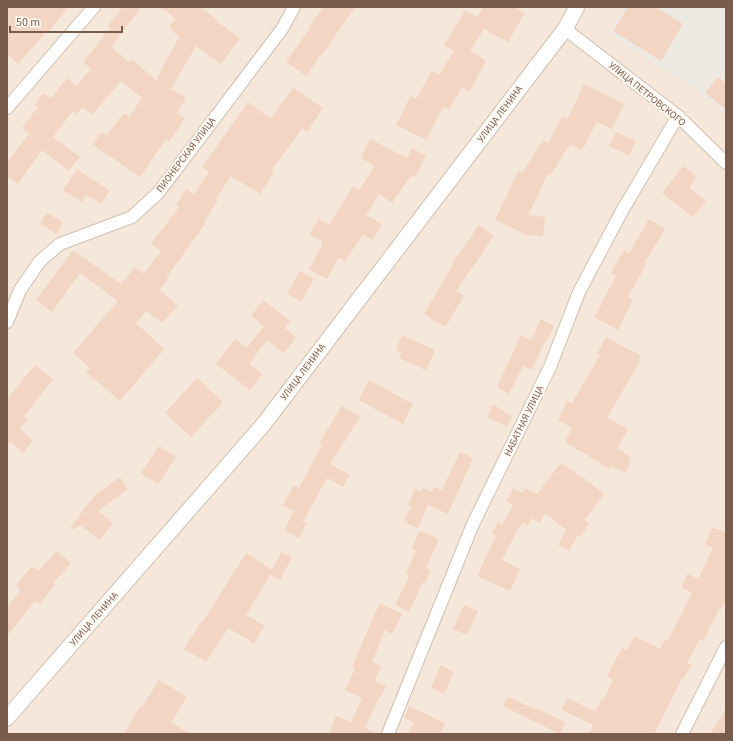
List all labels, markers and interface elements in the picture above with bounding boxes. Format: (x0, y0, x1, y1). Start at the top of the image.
scale bar (10, 8, 122, 34)
text: 50 m (16, 14, 40, 31)
street label: УЛИЦА ПЕТРОВСКОГО (605, 58, 689, 130)
street label: УЛИЦА ЛЕНИНА (474, 82, 526, 145)
street label: ПИОНЕРСКАЯ УЛИЦА (153, 114, 219, 196)
street label: УЛИЦА ЛЕНИНА (277, 340, 329, 403)
street label: НАБАТНАЯ УЛИЦА (501, 383, 547, 459)
street label: УЛИЦА ЛЕНИНА (66, 588, 122, 649)

